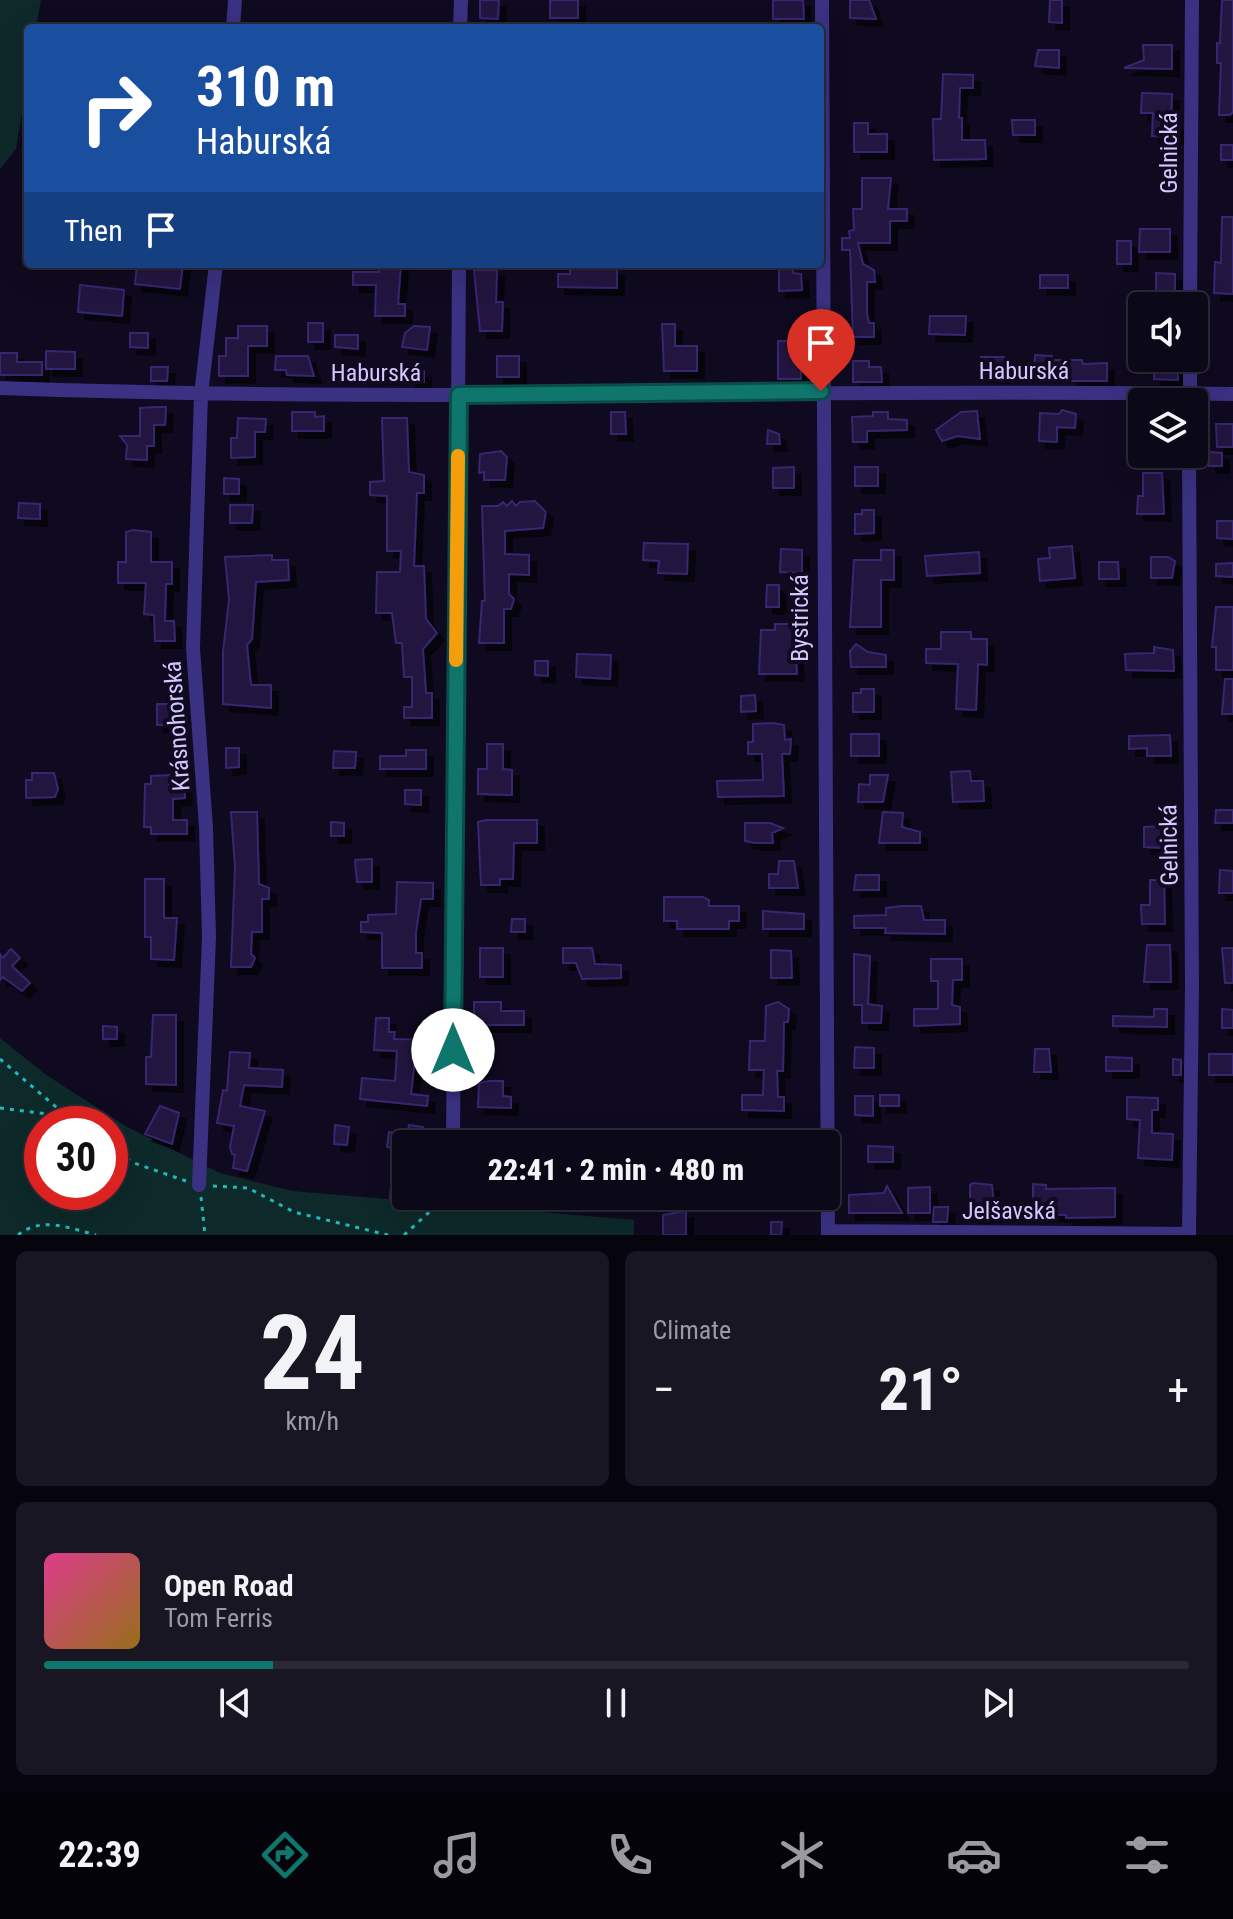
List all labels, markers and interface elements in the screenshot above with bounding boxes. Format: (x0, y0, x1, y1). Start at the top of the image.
text: 310 m (196, 54, 335, 120)
icon: right (64, 56, 168, 160)
street label: Gelnická (1155, 112, 1183, 194)
text: Haburská (196, 121, 332, 163)
icon: arrive (139, 208, 183, 252)
text: Then (64, 213, 123, 248)
map controls (1128, 292, 1208, 468)
button: sound (1128, 292, 1208, 372)
pin (787, 309, 855, 391)
icon: arrive (799, 321, 843, 365)
street label: Haburská (979, 357, 1069, 385)
street label: Haburská (331, 359, 421, 387)
button: layers (1128, 388, 1208, 468)
street label: Bystrická (786, 574, 814, 662)
street label: Krásnohorská (158, 660, 196, 792)
street label: Gelnická (1154, 804, 1184, 886)
position arrow (411, 1008, 495, 1092)
speed limit sign: 30 (24, 1106, 128, 1210)
text: 22:41 · 2 min · 480 m (488, 1152, 744, 1187)
street label: Jelšavská (962, 1197, 1056, 1225)
text: 24 (260, 1293, 365, 1414)
text: Climate (653, 1315, 731, 1345)
text: 21° (879, 1354, 963, 1425)
text: − (653, 1364, 675, 1416)
text: + (1167, 1364, 1189, 1416)
text: km/h (286, 1406, 339, 1436)
text: Open Road (164, 1568, 294, 1603)
text: Tom Ferris (164, 1603, 273, 1633)
icon: previous (213, 1681, 257, 1725)
icon: pause (594, 1681, 638, 1725)
icon: next (976, 1681, 1020, 1725)
icon: directions (257, 1827, 313, 1883)
icon: music (429, 1827, 485, 1883)
icon: phone (602, 1827, 658, 1883)
icon: climate (774, 1827, 830, 1883)
icon: car (946, 1827, 1002, 1883)
icon: filters (1119, 1827, 1175, 1883)
text: 22:39 (58, 1834, 141, 1876)

